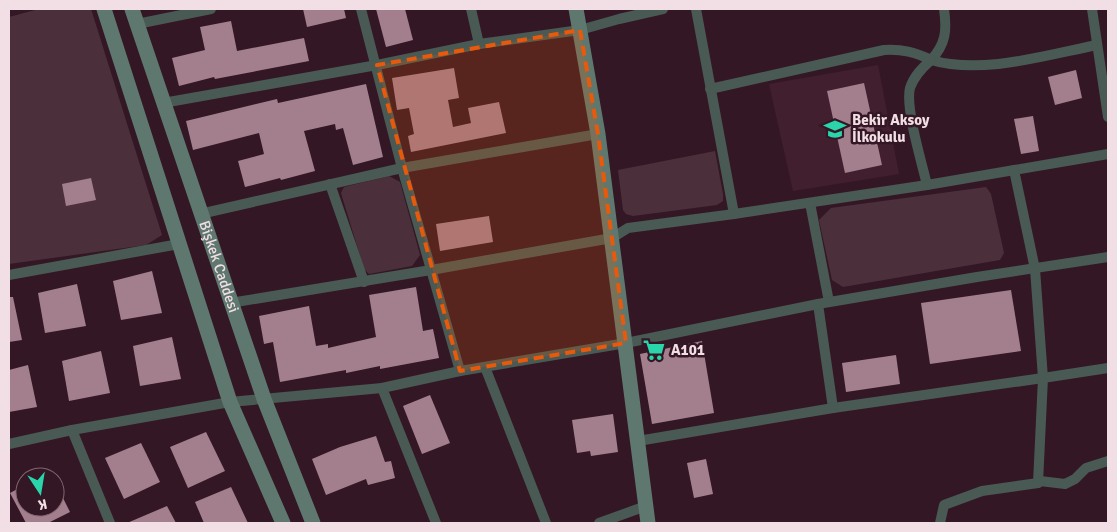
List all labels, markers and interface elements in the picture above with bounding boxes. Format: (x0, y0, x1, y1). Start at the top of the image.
place label: Bekir Aksoy İlkokulu (852, 111, 930, 146)
school or university icon: Bekir Aksoy İlkokulu (822, 116, 848, 142)
street label: Bişkek Caddesi (195, 218, 243, 315)
supermarket icon: A101 (641, 337, 667, 363)
place label: A101 (671, 341, 705, 359)
north arrow (15, 467, 65, 517)
text: K (36, 495, 49, 514)

